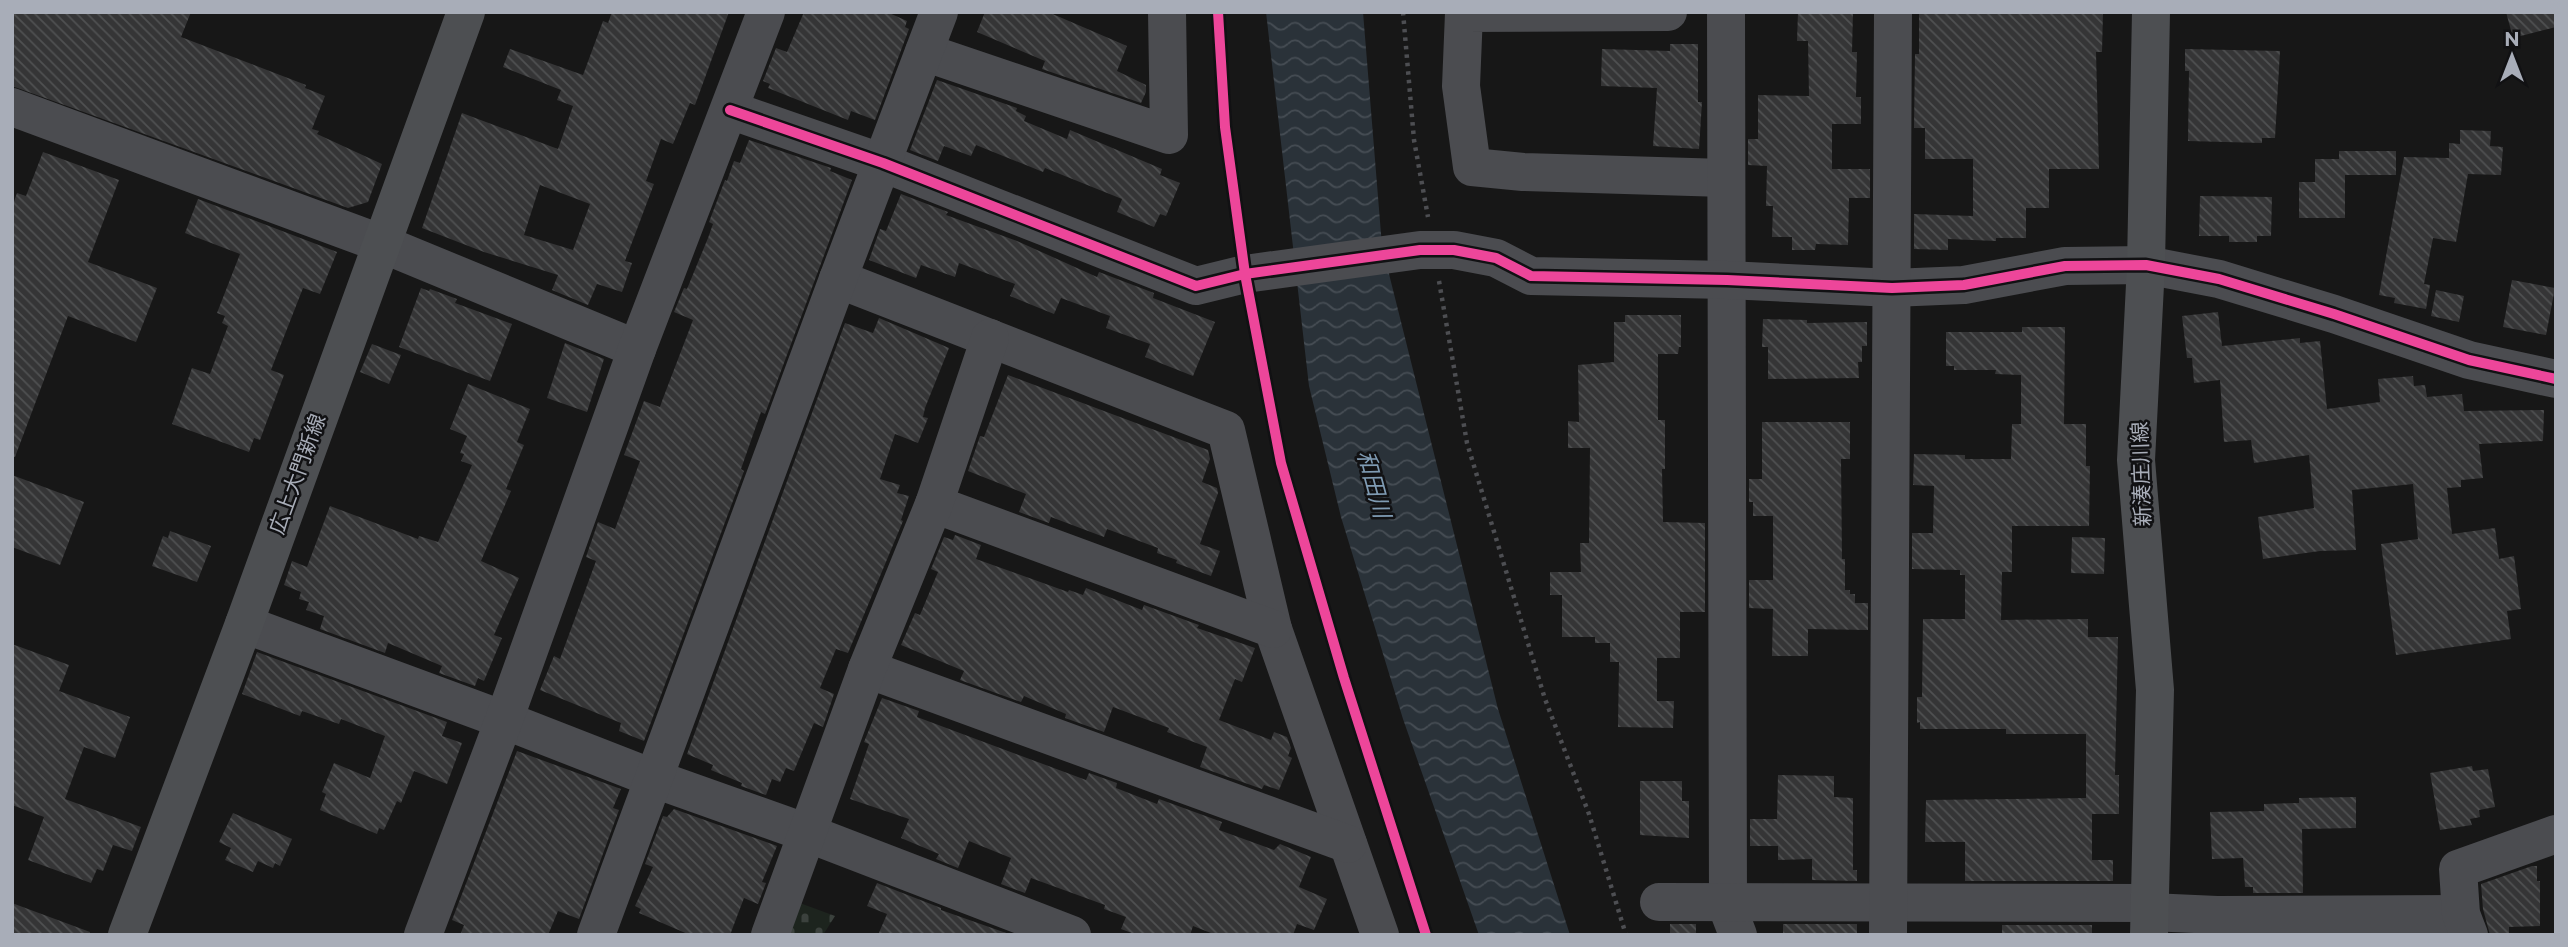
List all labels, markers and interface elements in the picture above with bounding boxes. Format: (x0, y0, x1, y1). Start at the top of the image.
north arrow (2477, 21, 2547, 91)
text: N (2504, 28, 2520, 51)
street label: 広上大門新線 (264, 411, 330, 537)
street label: 新湊庄川線 (2127, 421, 2155, 527)
water label: 和田川 (1352, 447, 1397, 524)

